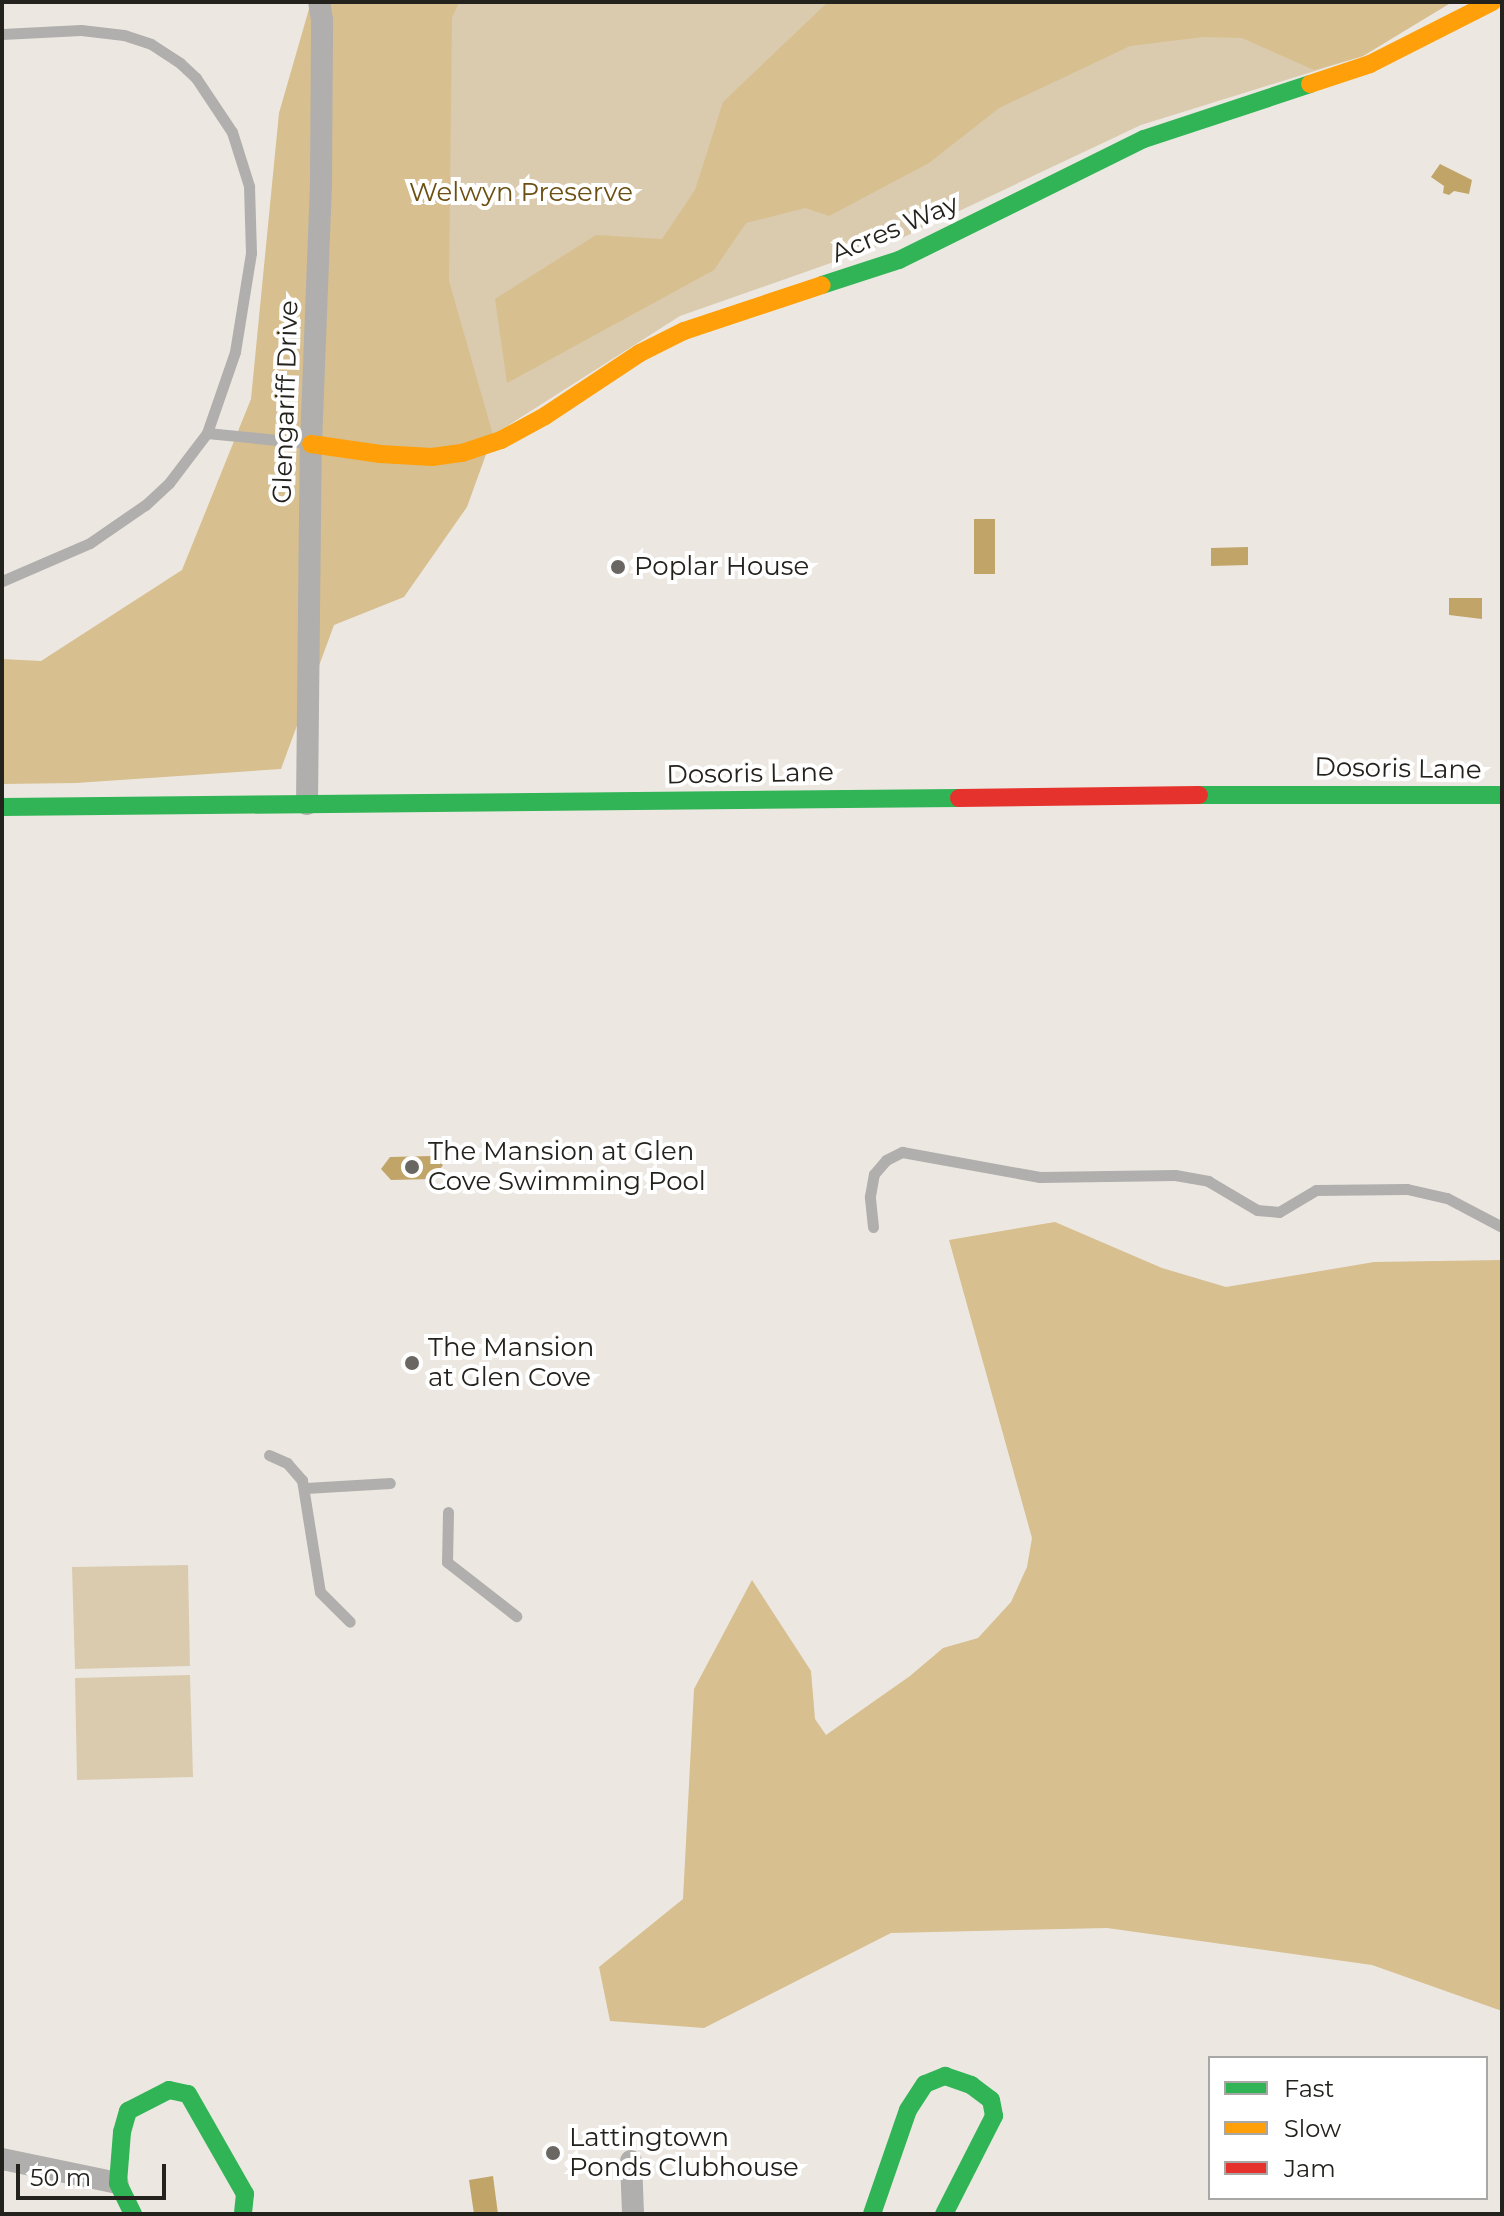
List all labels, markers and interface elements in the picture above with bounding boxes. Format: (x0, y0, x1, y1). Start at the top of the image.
park label: Welwyn Preserve (409, 177, 633, 209)
street label: Acres Way (827, 188, 963, 270)
street label: Glengariff Drive (267, 300, 305, 504)
place label: Poplar House (634, 551, 809, 583)
marker: Poplar House (609, 558, 627, 576)
street label: Dosoris Lane (1314, 752, 1482, 786)
street label: Dosoris Lane (666, 757, 834, 791)
place label: The Mansion at Glen Cove Swimming Pool (428, 1136, 706, 1198)
marker: The Mansion at Glen Cove Swimming Pool (403, 1158, 421, 1176)
place label: The Mansion at Glen Cove (428, 1332, 594, 1394)
marker: The Mansion at Glen Cove (403, 1354, 421, 1372)
legend (1208, 2056, 1488, 2200)
text: Fast (1284, 2074, 1334, 2103)
text: Slow (1284, 2114, 1341, 2143)
place label: Lattingtown Ponds Clubhouse (569, 2122, 799, 2184)
marker: Lattingtown Ponds Clubhouse (544, 2144, 562, 2162)
scale bar (20, 2148, 170, 2198)
text: Jam (1284, 2154, 1336, 2183)
text: 50 m (30, 2163, 91, 2192)

